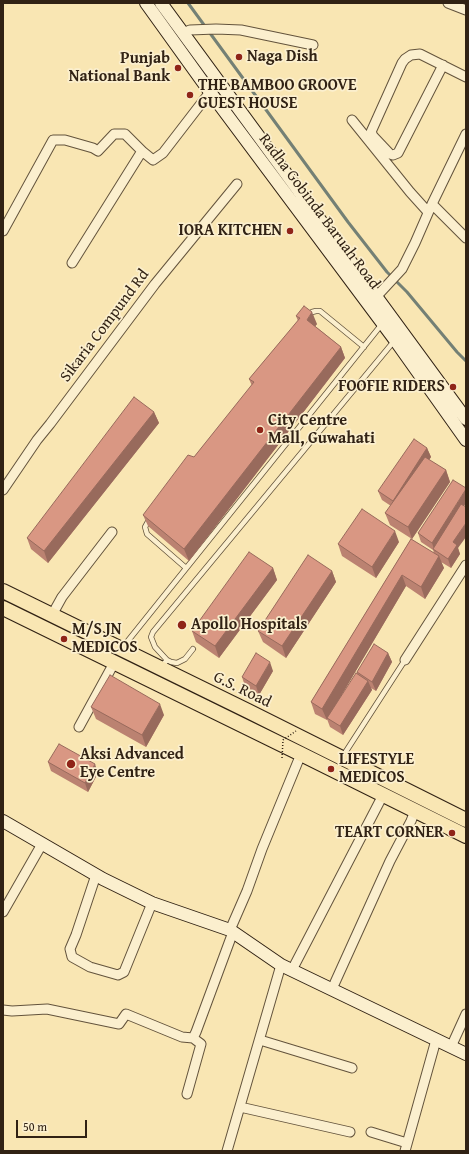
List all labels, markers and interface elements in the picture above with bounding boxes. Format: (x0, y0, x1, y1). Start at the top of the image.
place label: Naga Dish (247, 47, 318, 67)
place label: Punjab National Bank (69, 49, 170, 87)
marker: Naga Dish (234, 52, 244, 62)
marker: Punjab National Bank (173, 63, 183, 73)
place label: THE BAMBOO GROOVE GUEST HOUSE (198, 76, 357, 114)
marker: THE BAMBOO GROOVE GUEST HOUSE (185, 90, 195, 100)
street label: Radha Gobinda Baruah Road (254, 130, 384, 294)
place label: IORA KITCHEN (179, 221, 282, 241)
marker: IORA KITCHEN (285, 226, 295, 236)
street label: Sikaria Compund Rd (56, 266, 154, 386)
place label: FOOFIE RIDERS (338, 377, 445, 397)
marker: FOOFIE RIDERS (448, 382, 458, 392)
place label: City Centre Mall, Guwahati (268, 411, 375, 449)
marker: City Centre Mall, Guwahati (255, 425, 265, 435)
place label: Apollo Hospitals (191, 615, 307, 635)
marker: Apollo Hospitals (176, 619, 188, 631)
place label: M/S JN MEDICOS (72, 620, 138, 658)
marker: M/S JN MEDICOS (59, 634, 69, 644)
street label: G.S. Road (210, 668, 274, 712)
place label: Aksi Advanced Eye Centre (80, 745, 184, 783)
place label: LIFESTYLE MEDICOS (339, 750, 414, 788)
marker: Aksi Advanced Eye Centre (65, 758, 77, 770)
marker: LIFESTYLE MEDICOS (326, 764, 336, 774)
place label: TEART CORNER (335, 823, 444, 843)
marker: TEART CORNER (447, 828, 457, 838)
scale bar (18, 1112, 89, 1138)
text: 50 m (23, 1118, 47, 1135)

